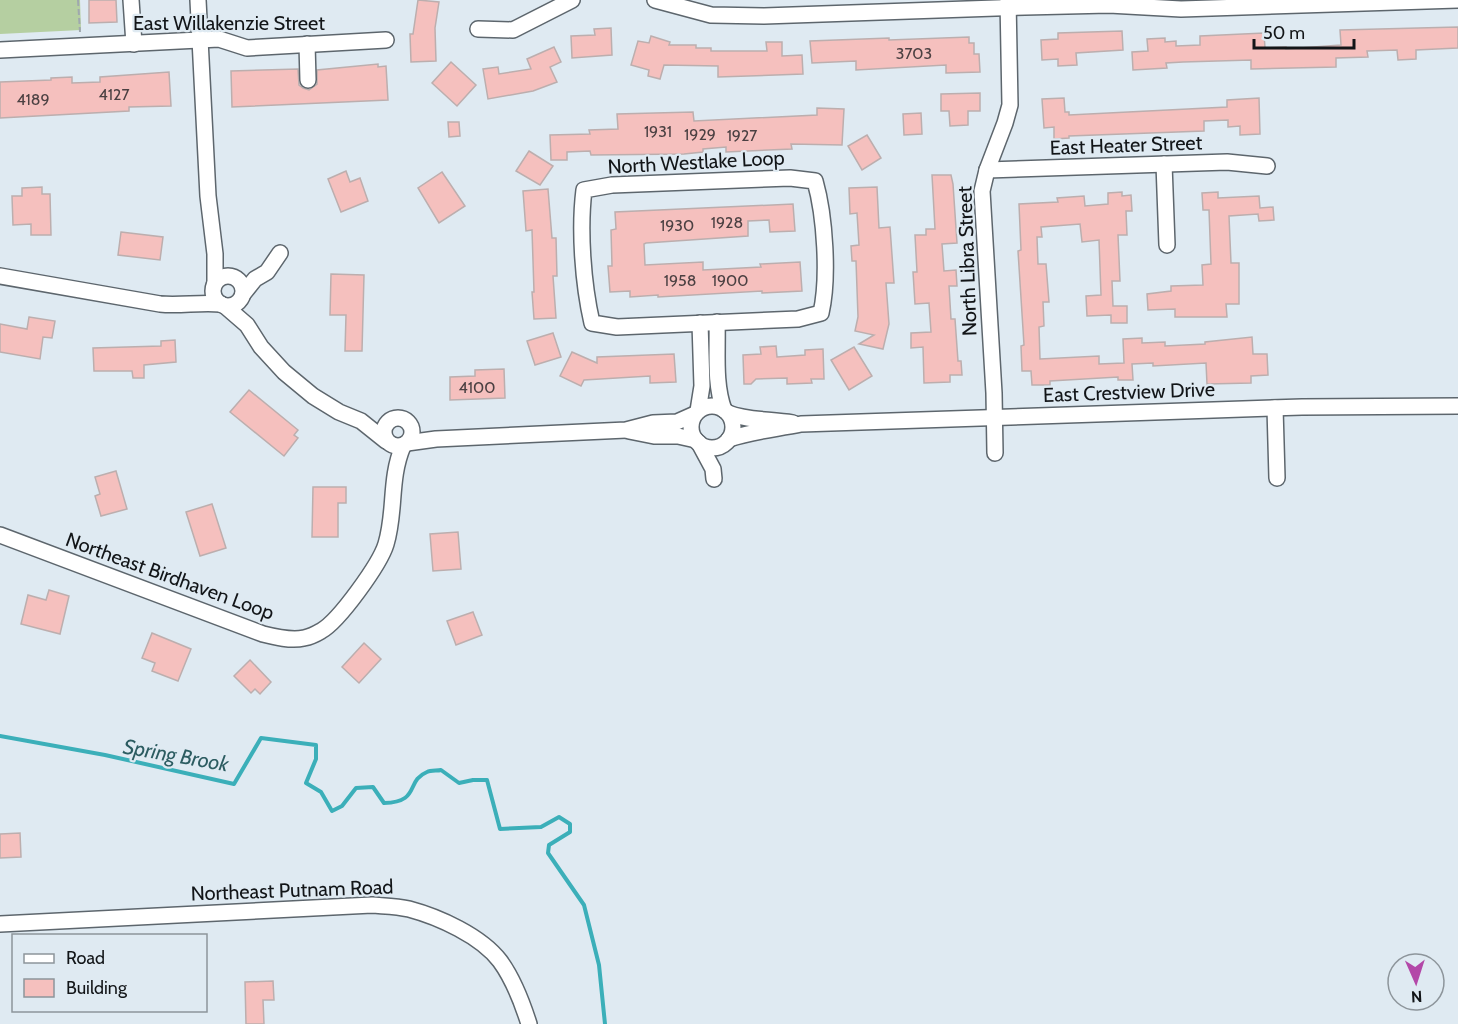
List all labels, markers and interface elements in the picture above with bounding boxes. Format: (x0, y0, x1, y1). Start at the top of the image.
street label: East Willakenzie Street (133, 11, 325, 35)
scale bar (1254, 12, 1354, 50)
text: 50 m (1263, 22, 1305, 44)
house number: 3703 (896, 44, 932, 63)
house number: 4127 (99, 85, 129, 104)
house number: 4189 (16, 90, 50, 109)
house number: 1931 (644, 122, 672, 141)
house number: 1929 (684, 125, 716, 144)
house number: 1927 (727, 126, 757, 145)
street label: East Heater Street (1049, 130, 1203, 160)
street label: North Westlake Loop (607, 145, 785, 179)
street label: North Libra Street (952, 185, 982, 336)
house number: 1928 (711, 213, 743, 232)
house number: 1930 (660, 216, 694, 235)
house number: 1958 (664, 271, 696, 290)
house number: 1900 (712, 271, 748, 290)
street label: East Crestview Drive (1043, 377, 1215, 407)
house number: 4100 (459, 378, 495, 397)
street label: Northeast Birdhaven Loop (63, 527, 277, 625)
water label: Spring Brook (121, 733, 232, 777)
street label: Northeast Putnam Road (190, 874, 394, 906)
legend (12, 934, 207, 1012)
text: Road (66, 947, 105, 969)
north arrow (1386, 952, 1446, 1012)
text: Building (66, 977, 128, 999)
text: N (1411, 987, 1423, 1006)

